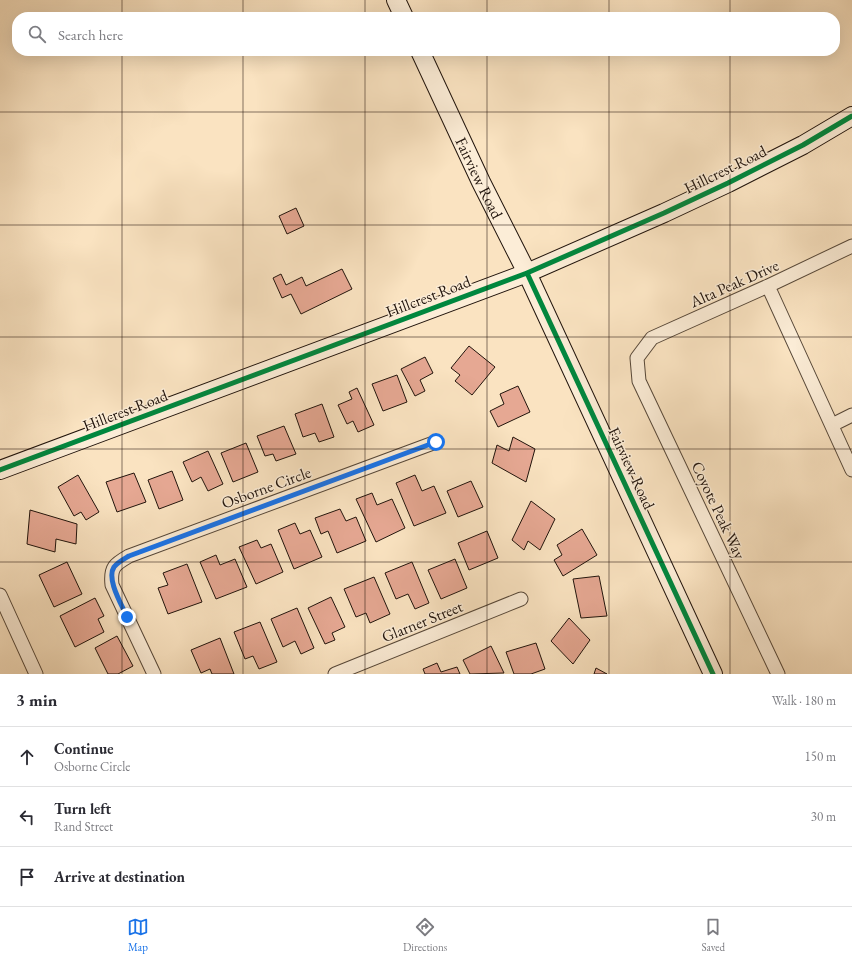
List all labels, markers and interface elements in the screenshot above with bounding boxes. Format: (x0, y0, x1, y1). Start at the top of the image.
search box (12, 12, 840, 56)
icon: search (26, 23, 48, 45)
text: Search here (58, 25, 123, 44)
street label: Fairview Road (450, 134, 508, 223)
street label: Hillcrest Road (680, 140, 771, 198)
street label: Alta Peak Drive (686, 255, 782, 313)
street label: Hillcrest Road (383, 270, 474, 322)
street label: Hillcrest Road (80, 384, 171, 436)
street label: Fairview Road (603, 424, 660, 513)
route start (427, 433, 445, 451)
street label: Coyote Peak Way (687, 458, 751, 563)
street label: Osborne Circle (218, 462, 314, 513)
street label: Glarner Street (379, 596, 466, 647)
route end (118, 608, 136, 626)
text: 3 min (16, 689, 57, 711)
text: Walk · 180 m (772, 692, 836, 709)
text: Continue (54, 739, 114, 758)
icon: ahead (16, 746, 38, 768)
text: 150 m (805, 748, 836, 765)
text: Osborne Circle (54, 758, 130, 775)
text: Turn left (54, 799, 111, 818)
icon: left (16, 806, 38, 828)
text: 30 m (811, 808, 836, 825)
text: Rand Street (54, 818, 113, 835)
icon: arrive (16, 866, 38, 888)
text: Arrive at destination (54, 867, 185, 886)
tab: Map (127, 916, 149, 954)
tab: Directions (403, 916, 447, 954)
tab: Saved (701, 916, 725, 954)

